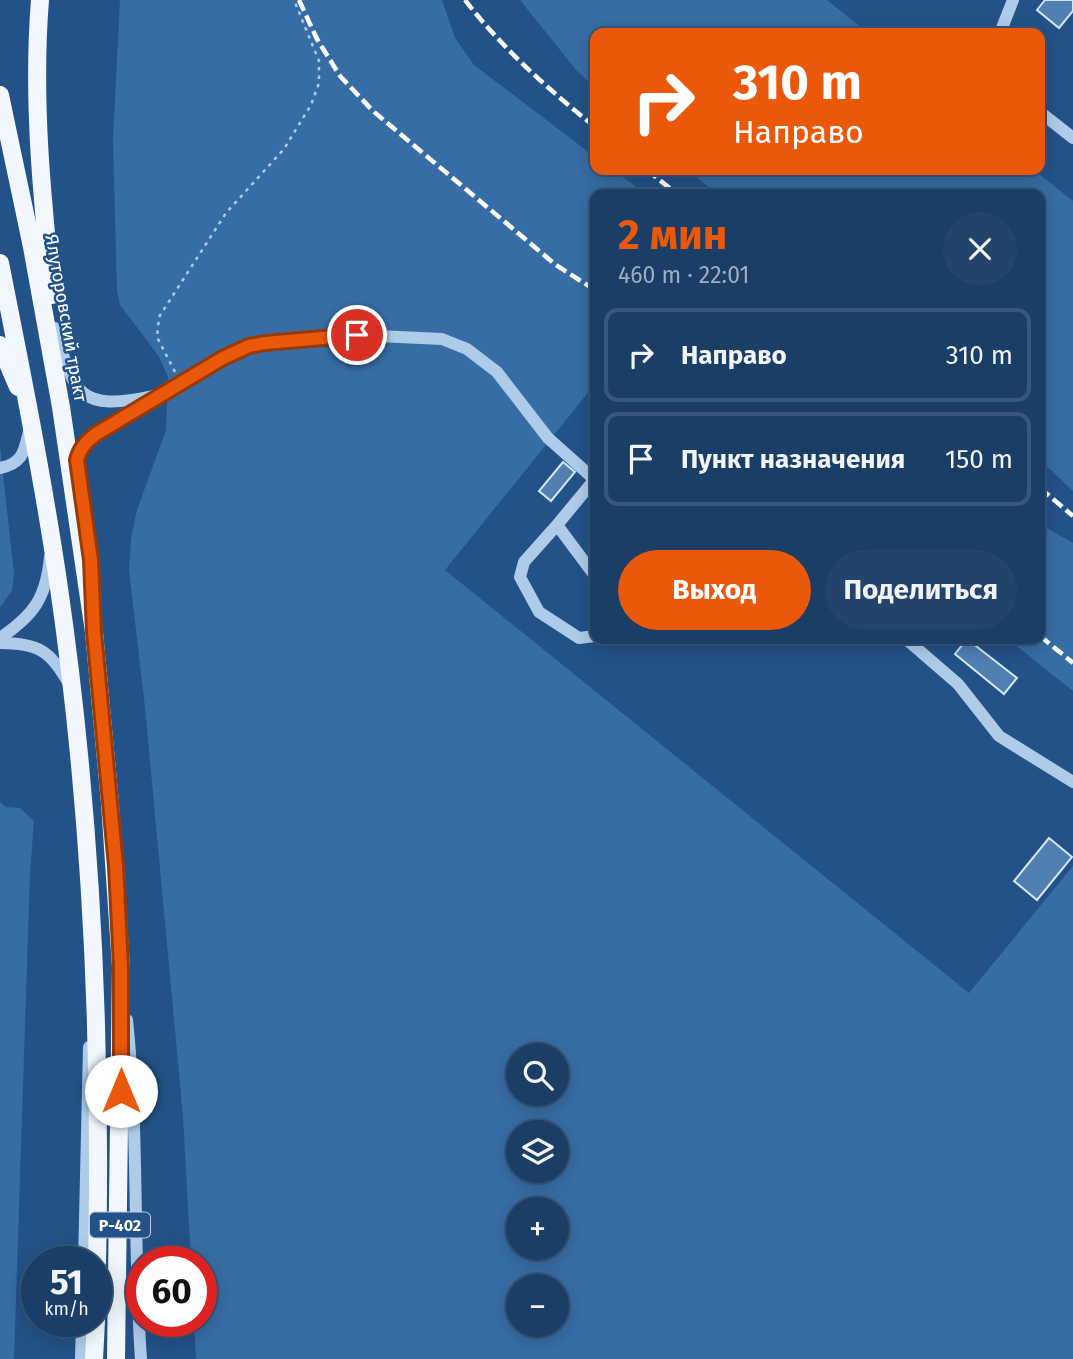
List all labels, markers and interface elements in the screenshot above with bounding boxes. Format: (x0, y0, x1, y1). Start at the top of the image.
text: 310 m (733, 53, 862, 112)
icon: right (618, 56, 709, 147)
text: Направо (733, 113, 864, 151)
text: 2 мин (618, 210, 727, 260)
button: close (943, 212, 1017, 286)
street label: Ялуторовский тракт (40, 232, 92, 404)
text: 460 m · 22:01 (618, 261, 749, 289)
pin (327, 305, 387, 365)
icon: arrive (338, 316, 376, 354)
icon: right (622, 336, 660, 374)
text: Направо (681, 340, 787, 371)
text: 310 m (946, 340, 1013, 371)
icon: arrive (622, 440, 660, 478)
text: Пункт назначения (681, 444, 905, 475)
text: 150 m (945, 444, 1013, 475)
button: Выход (618, 550, 811, 630)
button: Поделиться (825, 550, 1017, 630)
map controls (506, 1043, 569, 1337)
button: search (506, 1043, 569, 1106)
position arrow (84, 1054, 158, 1128)
button: layers (506, 1120, 569, 1183)
button: + (506, 1197, 569, 1260)
road number: Р-402 (90, 1212, 150, 1238)
speed limit sign: 60 (126, 1246, 217, 1337)
text: 51 (50, 1261, 83, 1303)
button: − (506, 1274, 569, 1337)
text: km/h (44, 1298, 89, 1320)

